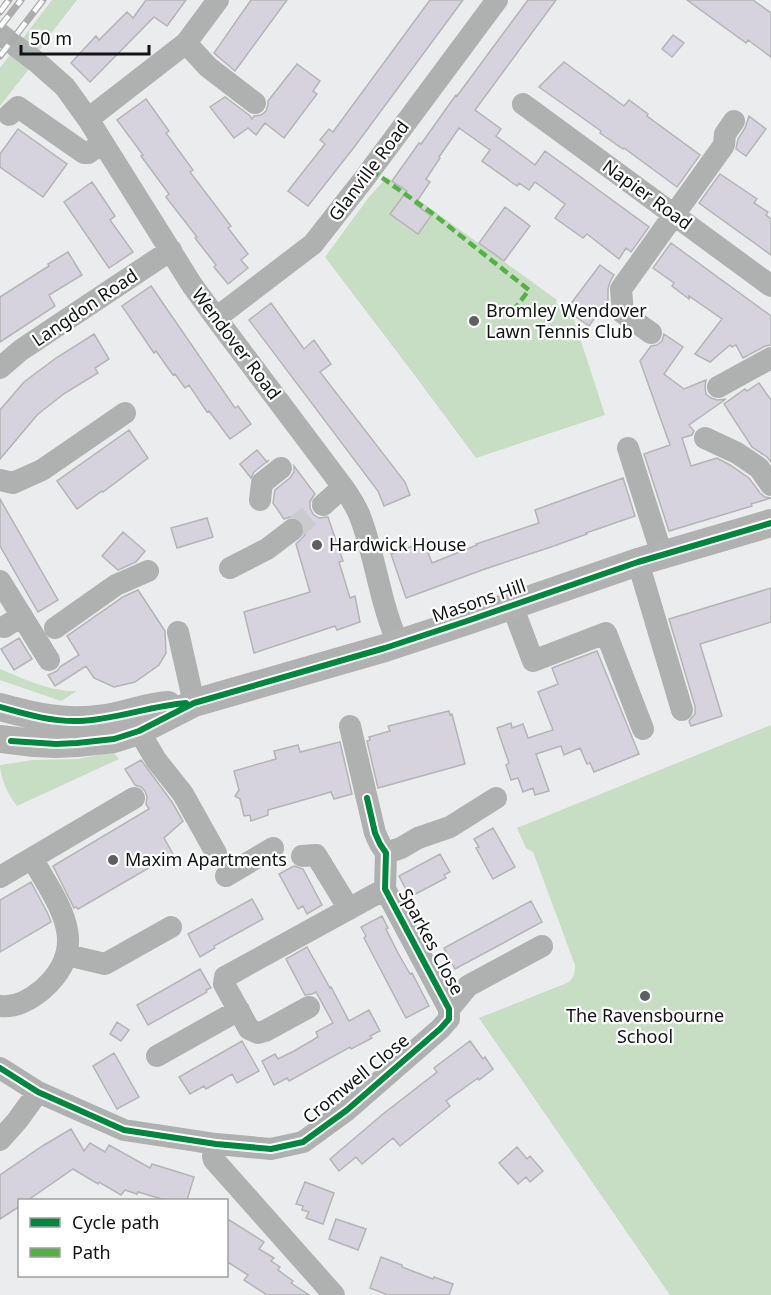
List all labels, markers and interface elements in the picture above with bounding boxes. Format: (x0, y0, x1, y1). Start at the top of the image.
scale bar (21, 18, 148, 56)
text: 50 m (30, 26, 72, 50)
street label: Glanville Road (322, 115, 414, 226)
street label: Napier Road (598, 154, 697, 235)
street label: Langdon Road (27, 263, 142, 351)
street label: Wendover Road (187, 283, 287, 404)
place label: Bromley Wendover Lawn Tennis Club (486, 298, 647, 343)
marker: Bromley Wendover Lawn Tennis Club (467, 314, 481, 328)
place label: Hardwick House (329, 532, 466, 556)
marker: Hardwick House (310, 538, 324, 552)
street label: Masons Hill (429, 573, 529, 627)
place label: Maxim Apartments (125, 847, 287, 871)
marker: Maxim Apartments (106, 853, 120, 867)
street label: Sparkes Close (394, 884, 470, 999)
marker: The Ravensbourne School (638, 989, 652, 1003)
place label: The Ravensbourne School (566, 1003, 724, 1048)
street label: Cromwell Close (297, 1028, 413, 1128)
legend (18, 1199, 228, 1277)
text: Cycle path (72, 1210, 159, 1234)
text: Path (72, 1240, 111, 1264)

